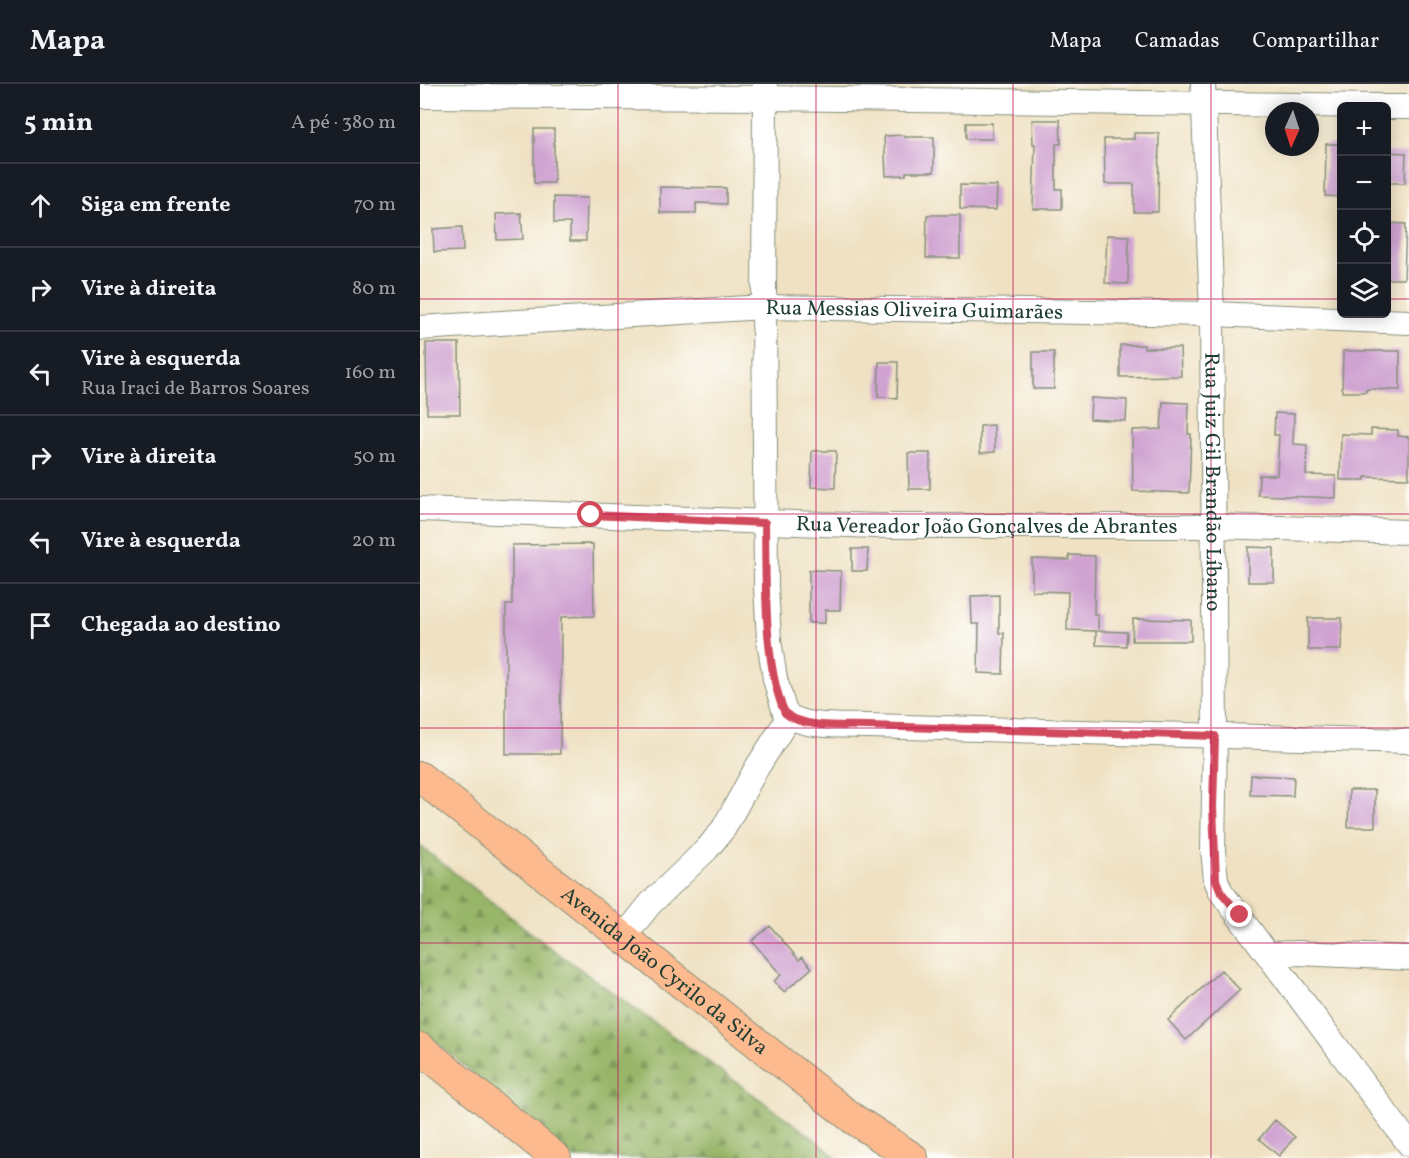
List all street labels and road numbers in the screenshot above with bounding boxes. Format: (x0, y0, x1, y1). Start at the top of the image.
street label: Rua Messias Oliveira Guimarães (765, 294, 1063, 328)
street label: Rua Juiz Gil Brandão Líbano (1196, 352, 1227, 612)
street label: Rua Vereador João Gonçalves de Abrantes (795, 510, 1177, 542)
street label: Avenida João Cyrilo da Silva (554, 880, 774, 1063)

